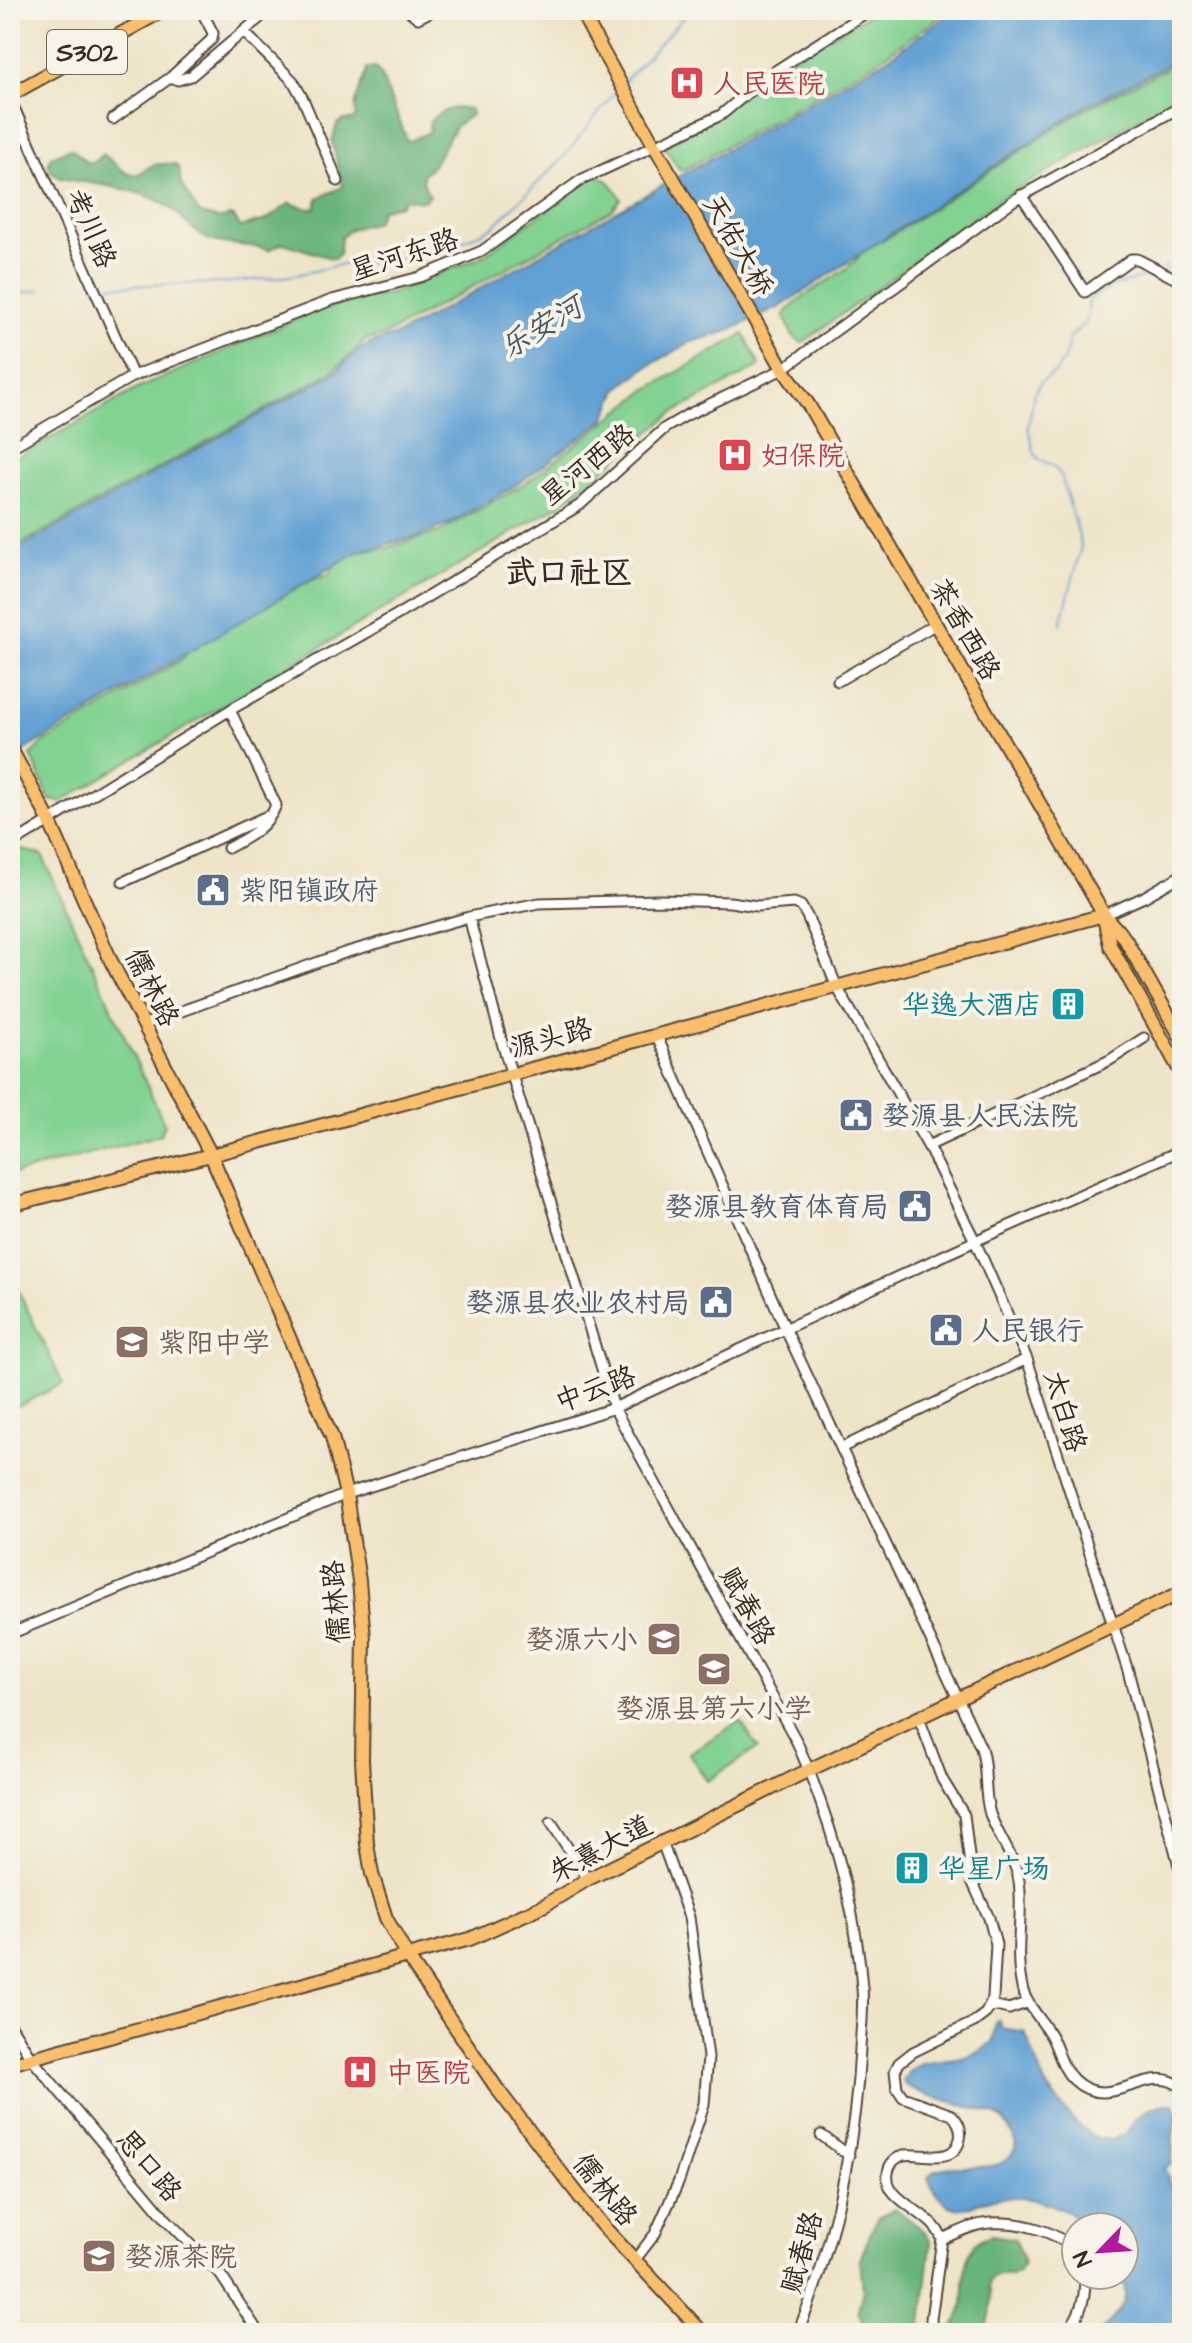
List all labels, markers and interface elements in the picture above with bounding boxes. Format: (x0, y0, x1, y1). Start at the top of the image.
road number: S302 (47, 30, 127, 74)
hospital icon: 人民医院 (668, 64, 706, 102)
place label: 人民医院 (713, 65, 825, 104)
street label: 考川路 (56, 182, 126, 275)
street label: 天佑大桥 (693, 187, 783, 304)
street label: 星河东路 (345, 220, 464, 291)
water label: 乐安河 (492, 284, 595, 369)
street label: 星河西路 (532, 415, 644, 516)
hospital icon: 妇保院 (716, 436, 754, 474)
place label: 妇保院 (761, 437, 845, 476)
district label: 武口社区 (505, 551, 633, 596)
street label: 茶香西路 (920, 571, 1010, 688)
public building icon: 紫阳镇政府 (194, 871, 232, 909)
place label: 紫阳镇政府 (239, 872, 379, 911)
street label: 儒林路 (115, 941, 188, 1034)
building icon: 华逸大酒店 (1049, 985, 1087, 1023)
place label: 华逸大酒店 (902, 986, 1042, 1025)
street label: 源头路 (506, 1009, 597, 1068)
public building icon: 婺源县人民法院 (837, 1096, 875, 1134)
place label: 婺源县人民法院 (882, 1097, 1078, 1136)
public building icon: 婺源县教育体育局 (896, 1187, 934, 1225)
place label: 婺源县教育体育局 (665, 1188, 889, 1227)
public building icon: 婺源县农业农村局 (697, 1283, 735, 1321)
place label: 婺源县农业农村局 (466, 1284, 690, 1323)
public building icon: 人民银行 (927, 1311, 965, 1349)
place label: 人民银行 (972, 1312, 1084, 1351)
school or university icon: 紫阳中学 (113, 1323, 151, 1361)
place label: 紫阳中学 (158, 1324, 270, 1363)
street label: 中云路 (549, 1357, 642, 1422)
street label: 太白路 (1034, 1366, 1095, 1457)
street label: 儒林路 (313, 1558, 360, 1645)
street label: 赋春路 (709, 1561, 784, 1653)
school or university icon: 婺源六小 (645, 1620, 683, 1658)
place label: 婺源六小 (526, 1621, 638, 1660)
school or university icon: 婺源县第六小学 (695, 1650, 733, 1688)
place label: 婺源县第六小学 (616, 1690, 812, 1729)
street label: 朱熹大道 (542, 1806, 659, 1893)
building icon: 华星广场 (893, 1849, 931, 1887)
place label: 华星广场 (938, 1850, 1050, 1889)
hospital icon: 中医院 (341, 2053, 379, 2091)
place label: 中医院 (386, 2054, 470, 2093)
street label: 思口路 (107, 2121, 191, 2211)
street label: 儒林路 (563, 2145, 646, 2235)
street label: 赋春路 (772, 2207, 833, 2298)
north arrow (1060, 2211, 1140, 2291)
school or university icon: 婺源茶院 (80, 2237, 118, 2275)
place label: 婺源茶院 (125, 2238, 237, 2277)
text: N (1066, 2246, 1100, 2272)

